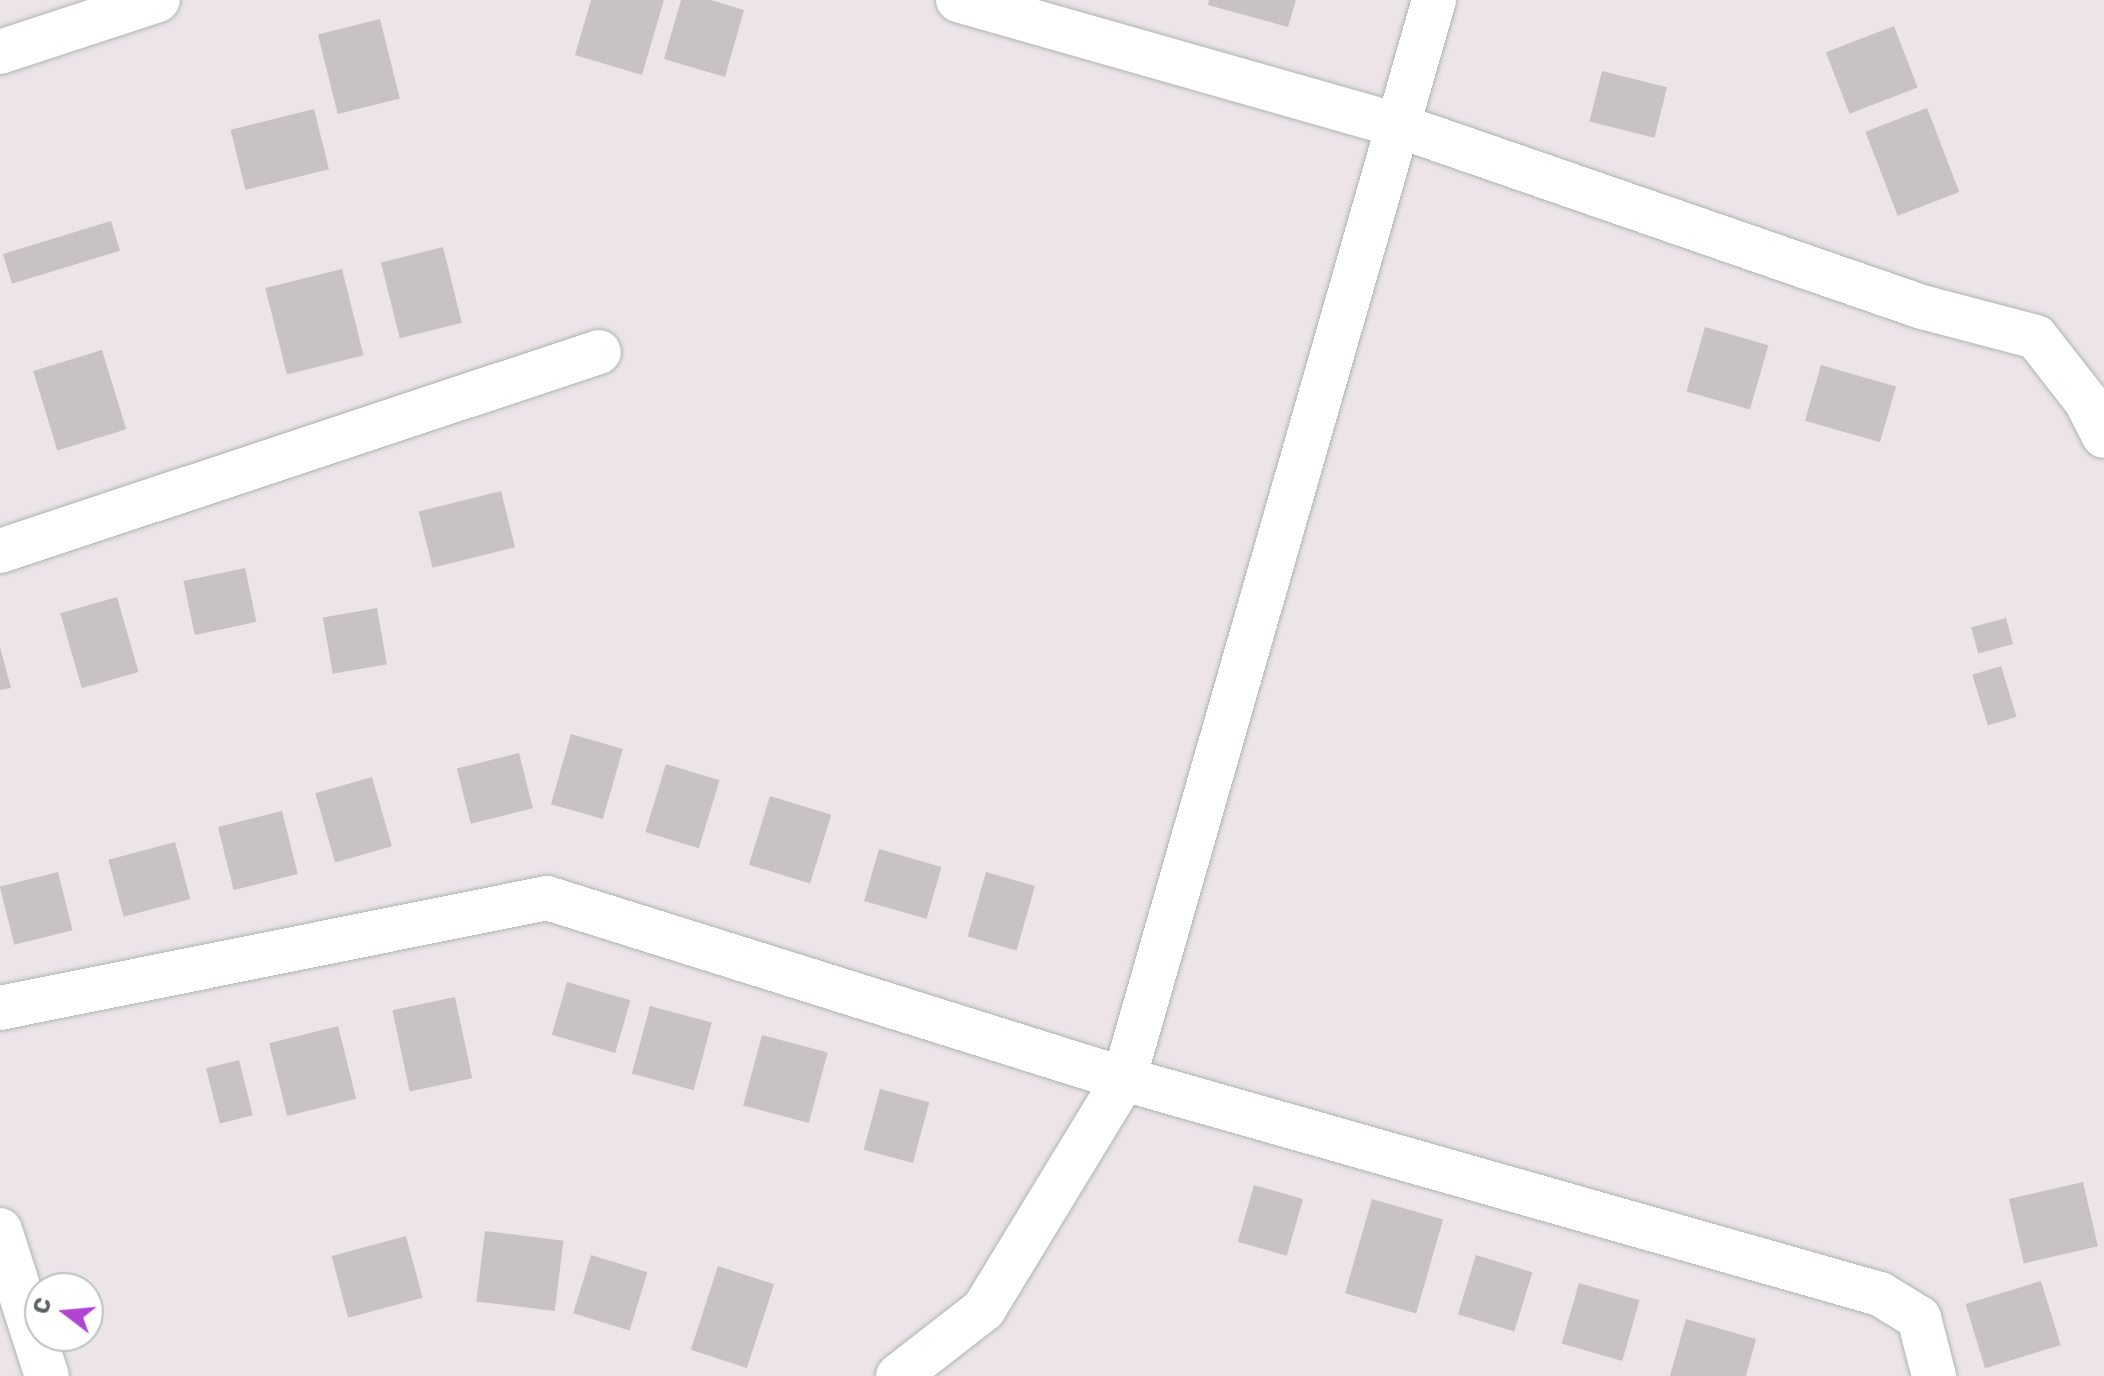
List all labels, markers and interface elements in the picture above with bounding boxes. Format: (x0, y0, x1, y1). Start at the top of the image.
north arrow (24, 1272, 104, 1352)
text: С (27, 1295, 57, 1317)

